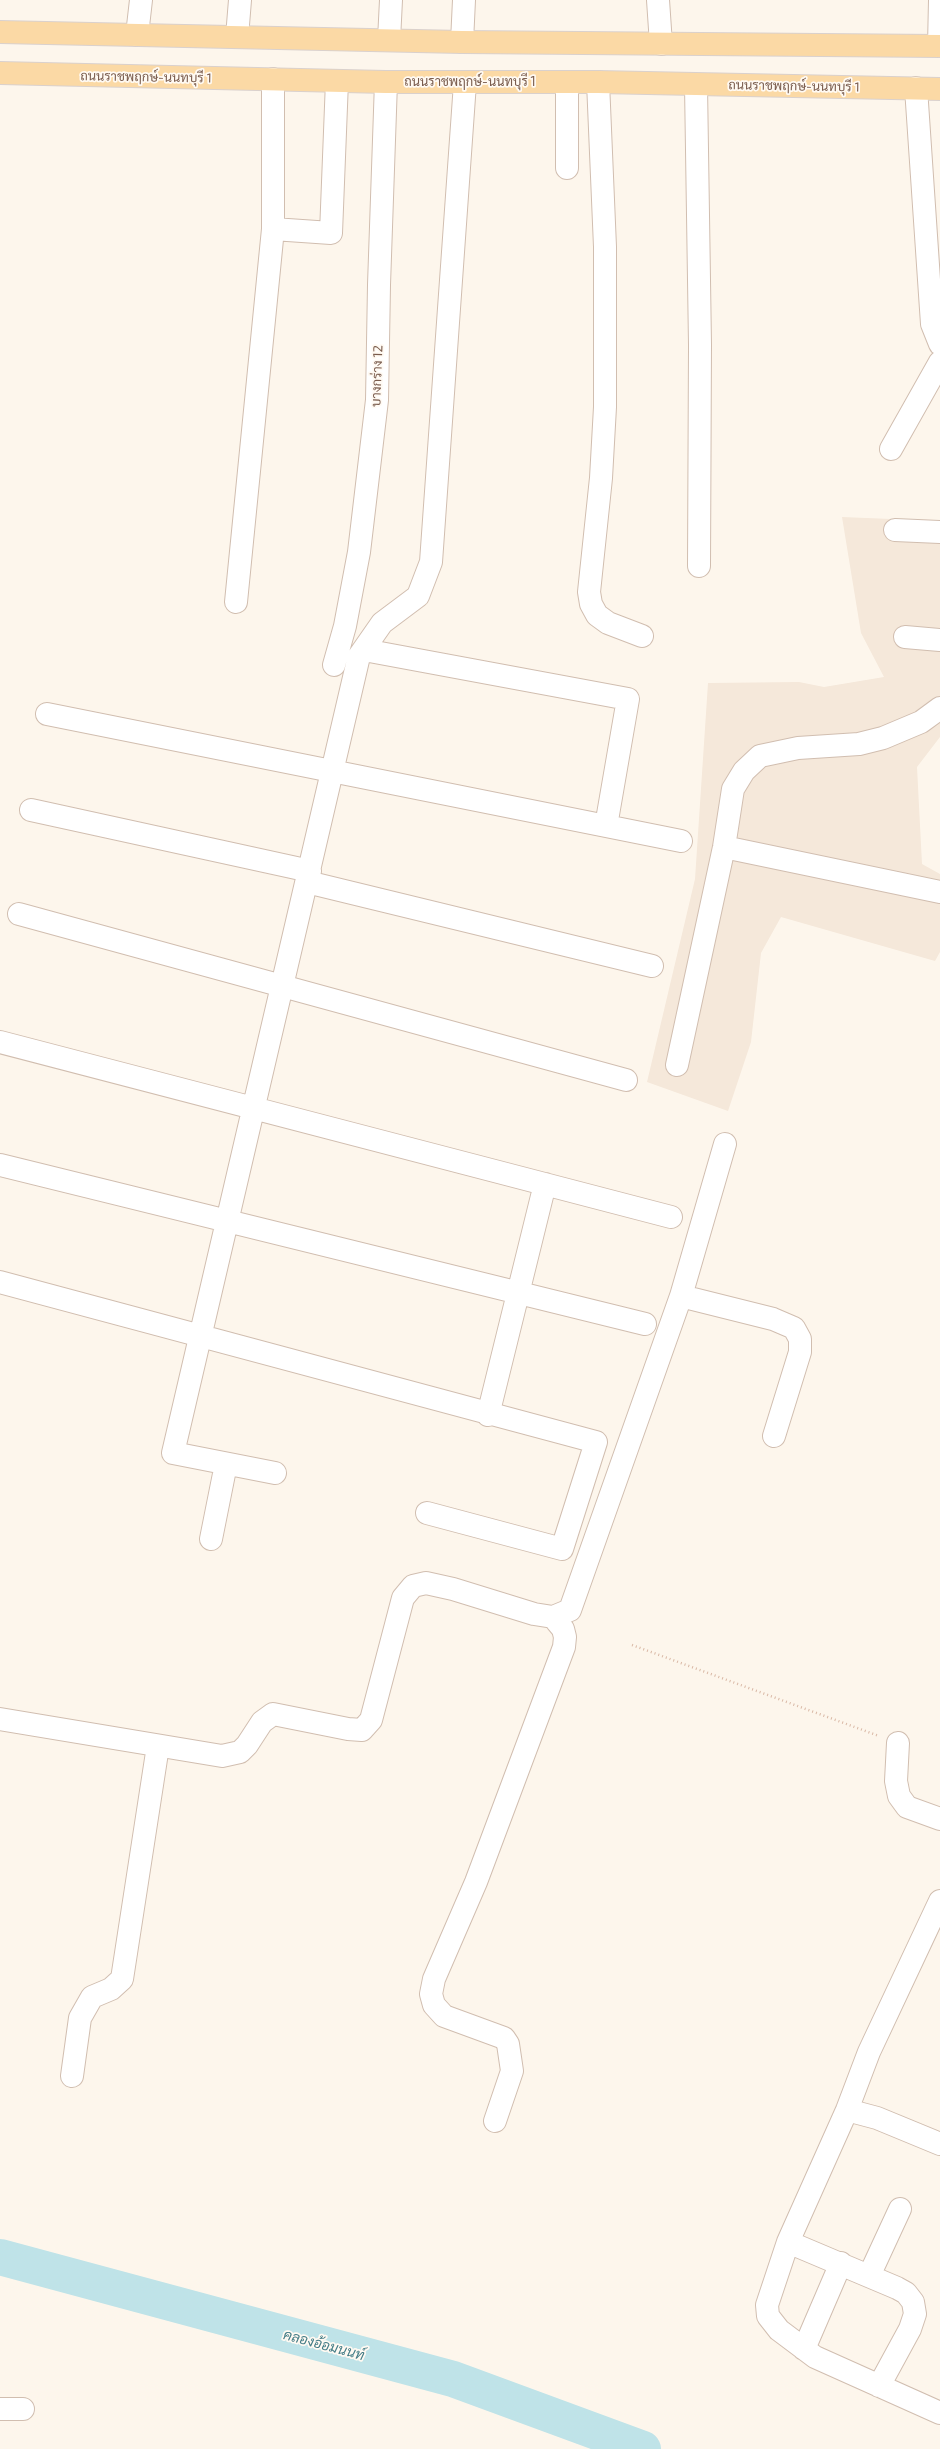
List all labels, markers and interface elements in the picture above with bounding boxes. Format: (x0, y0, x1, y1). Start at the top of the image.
street label: ถนนราชพฤกษ์-นนทบุรี 1 (80, 68, 212, 86)
street label: ถนนราชพฤกษ์-นนทบุรี 1 (404, 74, 536, 90)
street label: ถนนราชพฤกษ์-นนทบุรี 1 (728, 77, 860, 95)
street label: บางกร่าง 12 (368, 345, 386, 407)
water label: คลองอ้อมนนท์ (282, 2326, 366, 2364)

